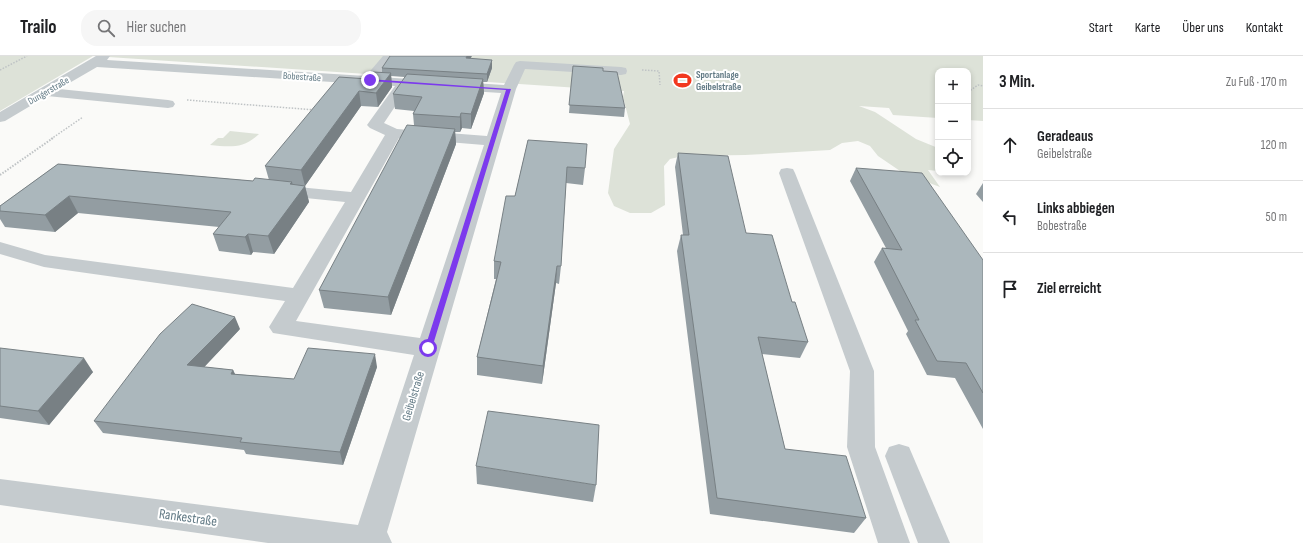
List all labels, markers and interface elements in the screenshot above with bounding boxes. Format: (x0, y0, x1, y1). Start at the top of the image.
search box (81, 10, 361, 46)
text: Trailo (20, 16, 57, 39)
icon: search (95, 17, 117, 39)
text: Hier suchen (127, 18, 186, 37)
text: Start (1089, 19, 1113, 36)
text: Karte (1135, 19, 1160, 36)
text: Über uns (1182, 19, 1224, 36)
text: Kontakt (1246, 19, 1283, 36)
map controls (935, 68, 971, 176)
button: + (935, 68, 971, 104)
place label: Sportanlage Geibelstraße (696, 69, 741, 93)
street label: Bobestraße (282, 70, 321, 84)
sports icon: Sportanlage Geibelstraße (673, 70, 693, 90)
route end (361, 71, 379, 89)
text: 3 Min. (999, 72, 1035, 92)
street label: Dungerstraße (26, 74, 71, 107)
text: Zu Fuß · 170 m (1226, 74, 1287, 90)
button: − (935, 104, 971, 140)
text: Geradeaus (1037, 127, 1093, 146)
icon: ahead (999, 134, 1021, 156)
text: 120 m (1261, 137, 1287, 153)
button: locate (935, 140, 971, 176)
text: Geibelstraße (1037, 146, 1092, 162)
text: Links abbiegen (1037, 199, 1115, 218)
icon: left (999, 206, 1021, 228)
text: 50 m (1266, 209, 1287, 225)
text: Bobestraße (1037, 218, 1087, 234)
icon: arrive (999, 278, 1021, 300)
text: Ziel erreicht (1037, 279, 1101, 298)
route start (419, 339, 437, 357)
street label: Geibelstraße (399, 369, 428, 423)
street label: Rankestraße (158, 505, 218, 530)

